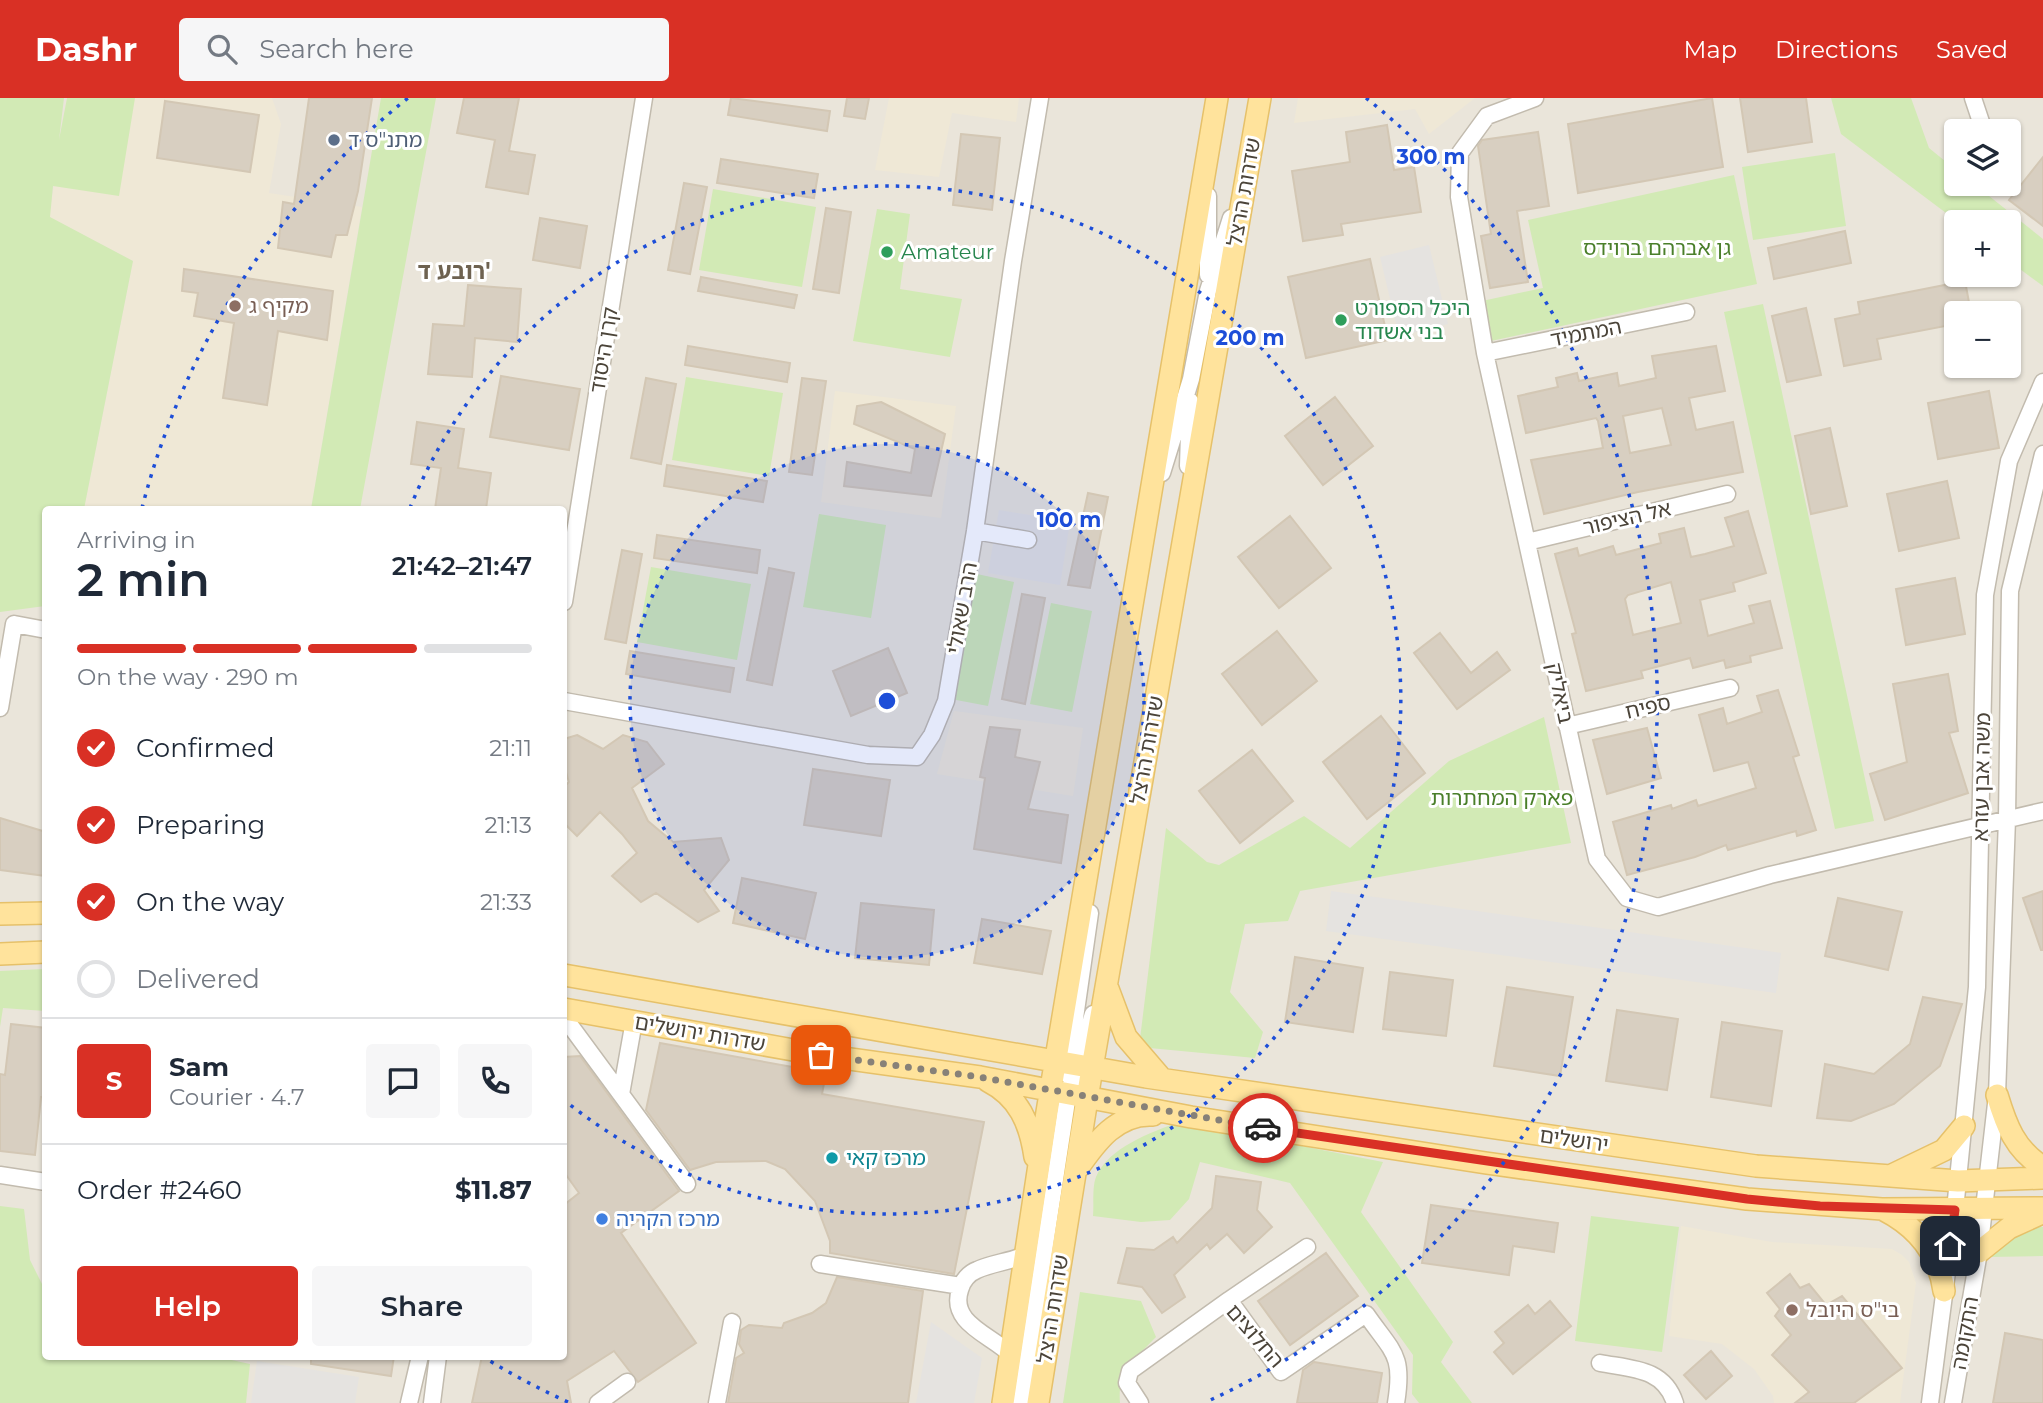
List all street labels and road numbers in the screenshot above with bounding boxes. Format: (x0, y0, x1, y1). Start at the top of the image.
street label: שדרות הרצל (1222, 136, 1265, 248)
street label: קרן היסוד (584, 305, 623, 395)
street label: המתמיד (1548, 313, 1624, 352)
street label: אל הציפור (1581, 495, 1673, 540)
street label: הרב שאולי (941, 560, 982, 656)
street label: ביאליק (1542, 660, 1579, 726)
street label: ספיח (1623, 689, 1673, 724)
street label: שדרות הרצל (1125, 694, 1168, 806)
street label: משה אבן עזרא (1968, 712, 1995, 842)
street label: שדרות ירושלים (633, 1009, 767, 1056)
street label: ירושלים (1538, 1122, 1610, 1157)
street label: שדרות הרצל (1032, 1253, 1073, 1365)
street label: התקומה (1946, 1294, 1983, 1372)
street label: החלוצים (1221, 1299, 1290, 1372)

